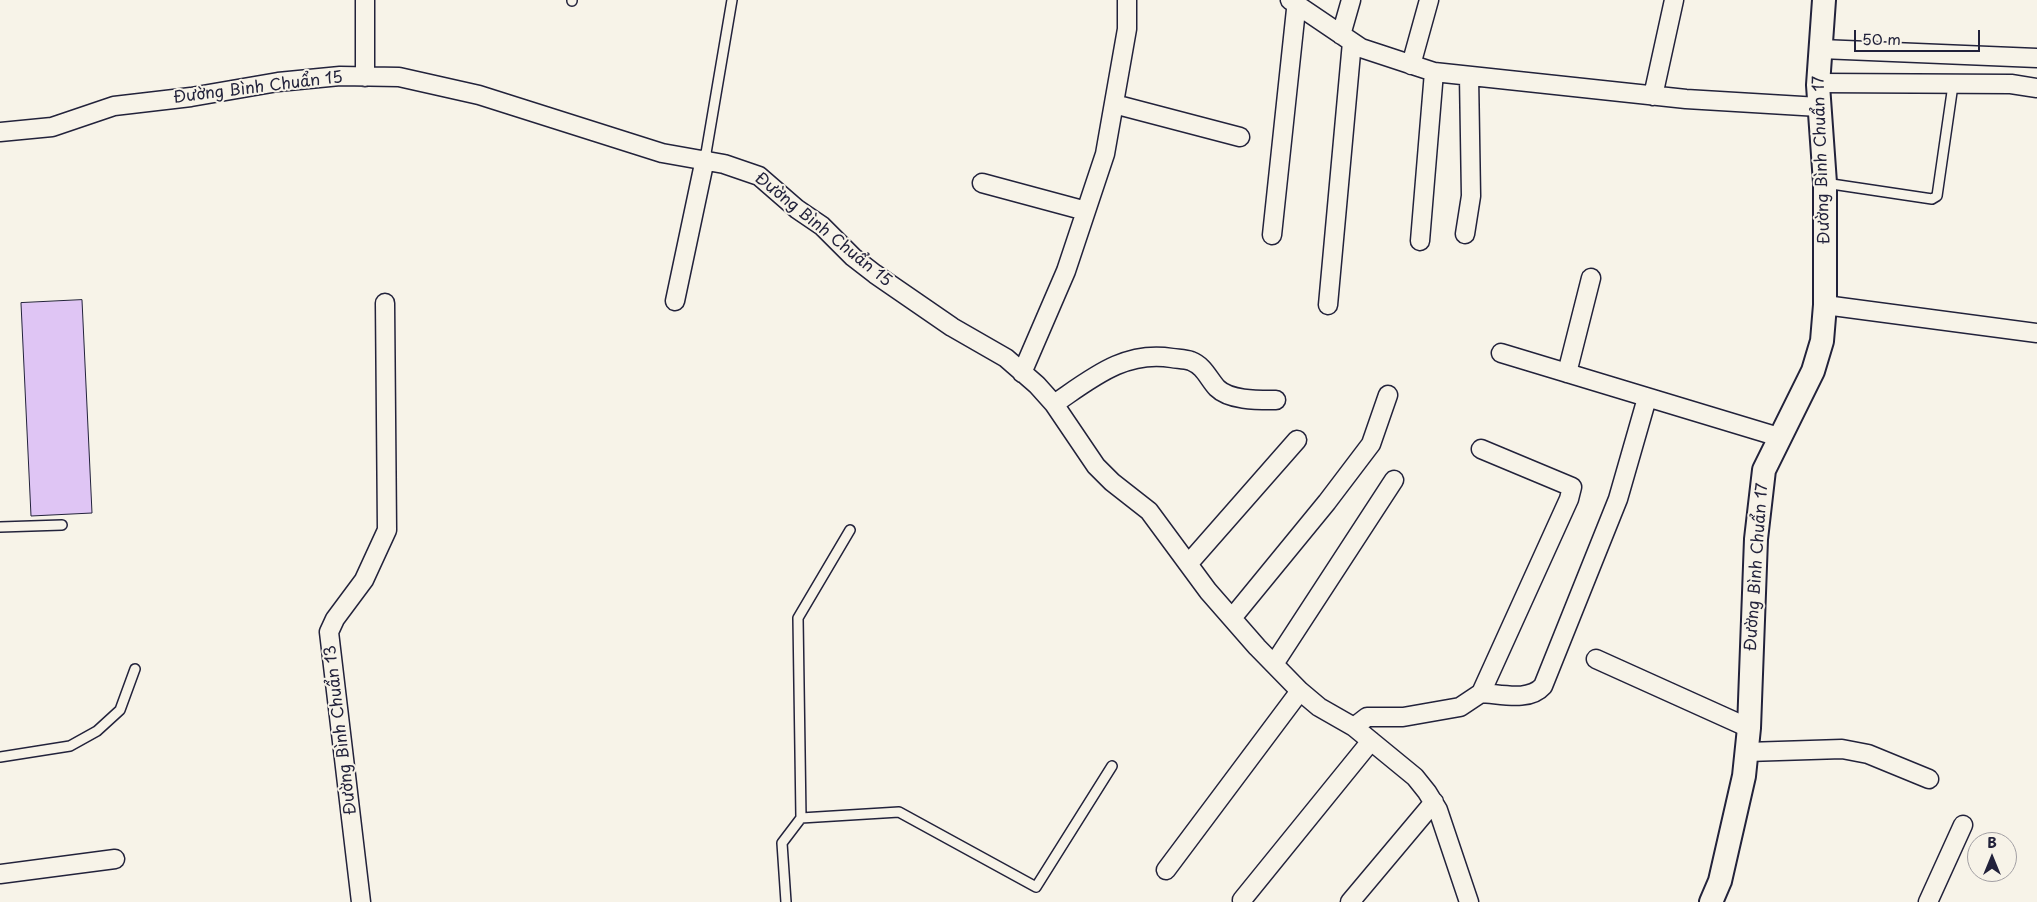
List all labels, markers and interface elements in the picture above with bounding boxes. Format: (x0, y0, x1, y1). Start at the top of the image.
scale bar (1857, 20, 1983, 52)
text: 50 m (1862, 27, 1901, 50)
street label: Đường Bình Chuẩn 15 (172, 68, 344, 108)
street label: Đường Bình Chuẩn 17 (1809, 75, 1835, 245)
street label: Đường Bình Chuẩn 15 (751, 169, 895, 291)
street label: Đường Bình Chuẩn 17 (1742, 482, 1772, 652)
street label: Đường Bình Chuẩn 13 (321, 644, 361, 816)
north arrow (1967, 832, 2017, 882)
text: B (1987, 832, 1997, 853)

